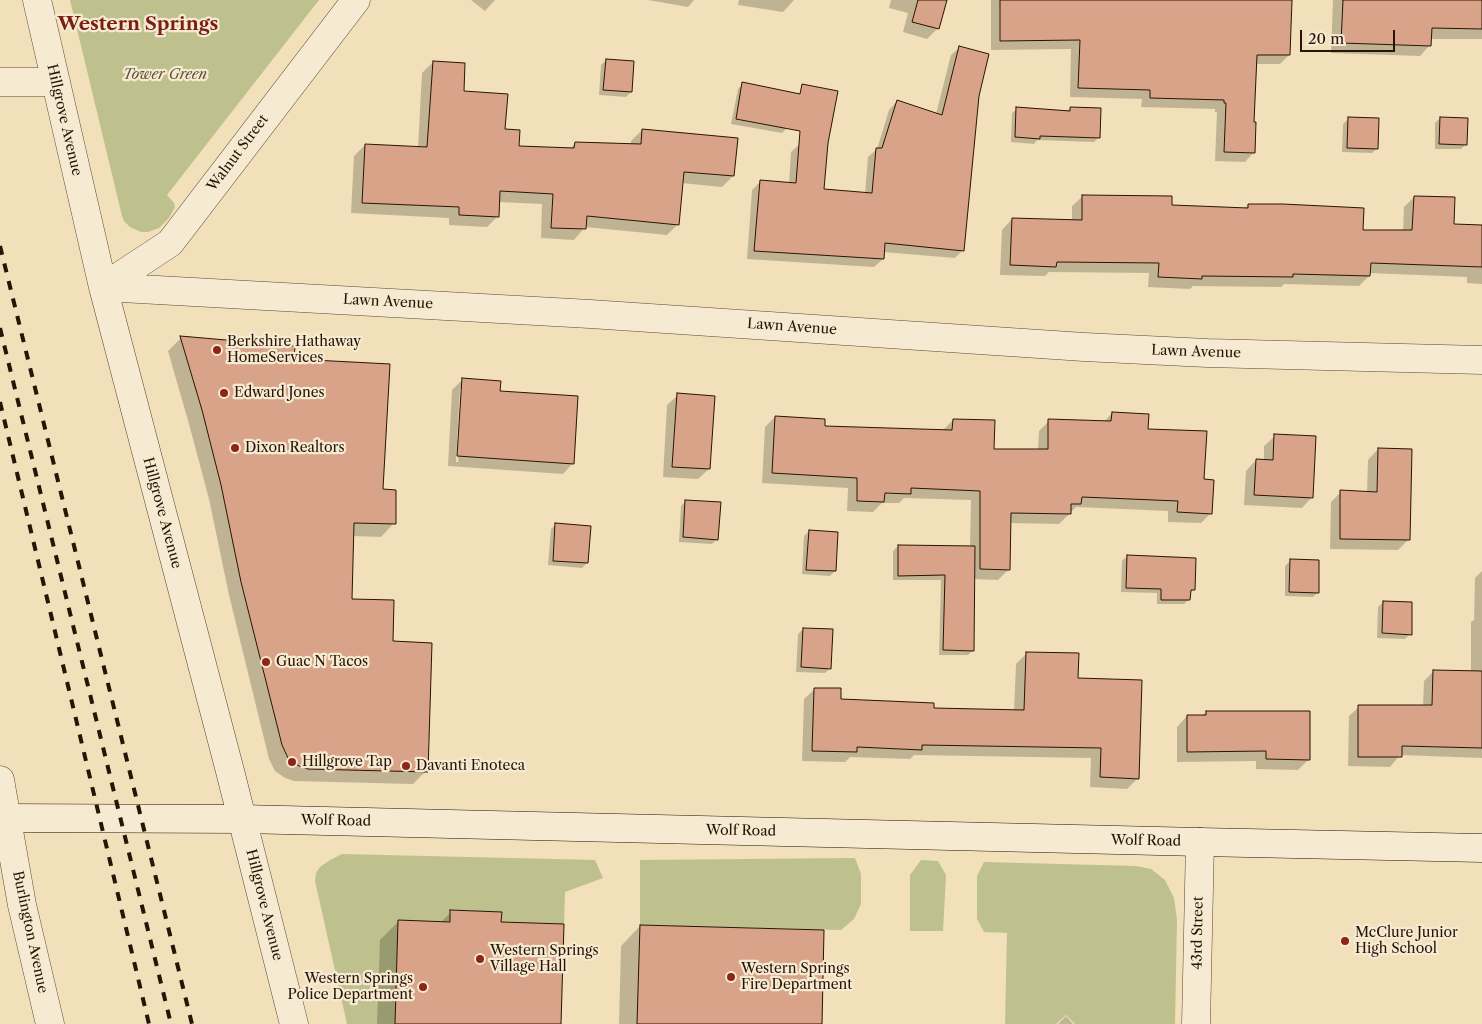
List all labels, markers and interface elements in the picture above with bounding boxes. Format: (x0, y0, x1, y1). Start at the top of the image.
district label: Western Springs (58, 14, 218, 36)
scale bar (1302, 20, 1397, 52)
text: 20 m (1308, 29, 1344, 48)
street label: Hillgrove Avenue (43, 62, 85, 178)
park label: Tower Green (123, 67, 207, 83)
street label: Walnut Street (204, 111, 272, 195)
street label: Lawn Avenue (343, 291, 433, 313)
street label: Lawn Avenue (747, 315, 837, 339)
place label: Berkshire Hathaway HomeServices (227, 334, 361, 367)
street label: Lawn Avenue (1151, 342, 1241, 362)
marker: Berkshire Hathaway HomeServices (211, 344, 223, 356)
place label: Edward Jones (234, 385, 325, 401)
marker: Edward Jones (218, 387, 230, 399)
place label: Dixon Realtors (245, 440, 345, 456)
marker: Dixon Realtors (229, 442, 241, 454)
street label: Hillgrove Avenue (139, 456, 185, 570)
place label: Guac N Tacos (276, 654, 368, 670)
marker: Guac N Tacos (260, 656, 272, 668)
place label: Hillgrove Tap (302, 754, 392, 770)
marker: Hillgrove Tap (286, 756, 298, 768)
place label: Davanti Enoteca (416, 758, 525, 774)
marker: Davanti Enoteca (400, 760, 412, 772)
street label: Wolf Road (301, 812, 371, 830)
street label: Wolf Road (706, 822, 776, 840)
street label: Wolf Road (1111, 832, 1181, 850)
street label: Hillgrove Avenue (242, 847, 286, 963)
street label: Burlington Avenue (9, 869, 51, 995)
street label: 43rd Street (1189, 896, 1207, 970)
place label: McClure Junior High School (1355, 925, 1458, 958)
marker: McClure Junior High School (1339, 935, 1351, 947)
place label: Western Springs Village Hall (490, 943, 599, 976)
marker: Western Springs Village Hall (474, 953, 486, 965)
place label: Western Springs Fire Department (741, 961, 852, 994)
place label: Western Springs Police Department (288, 971, 413, 1004)
marker: Western Springs Fire Department (725, 971, 737, 983)
marker: Western Springs Police Department (417, 981, 429, 993)

